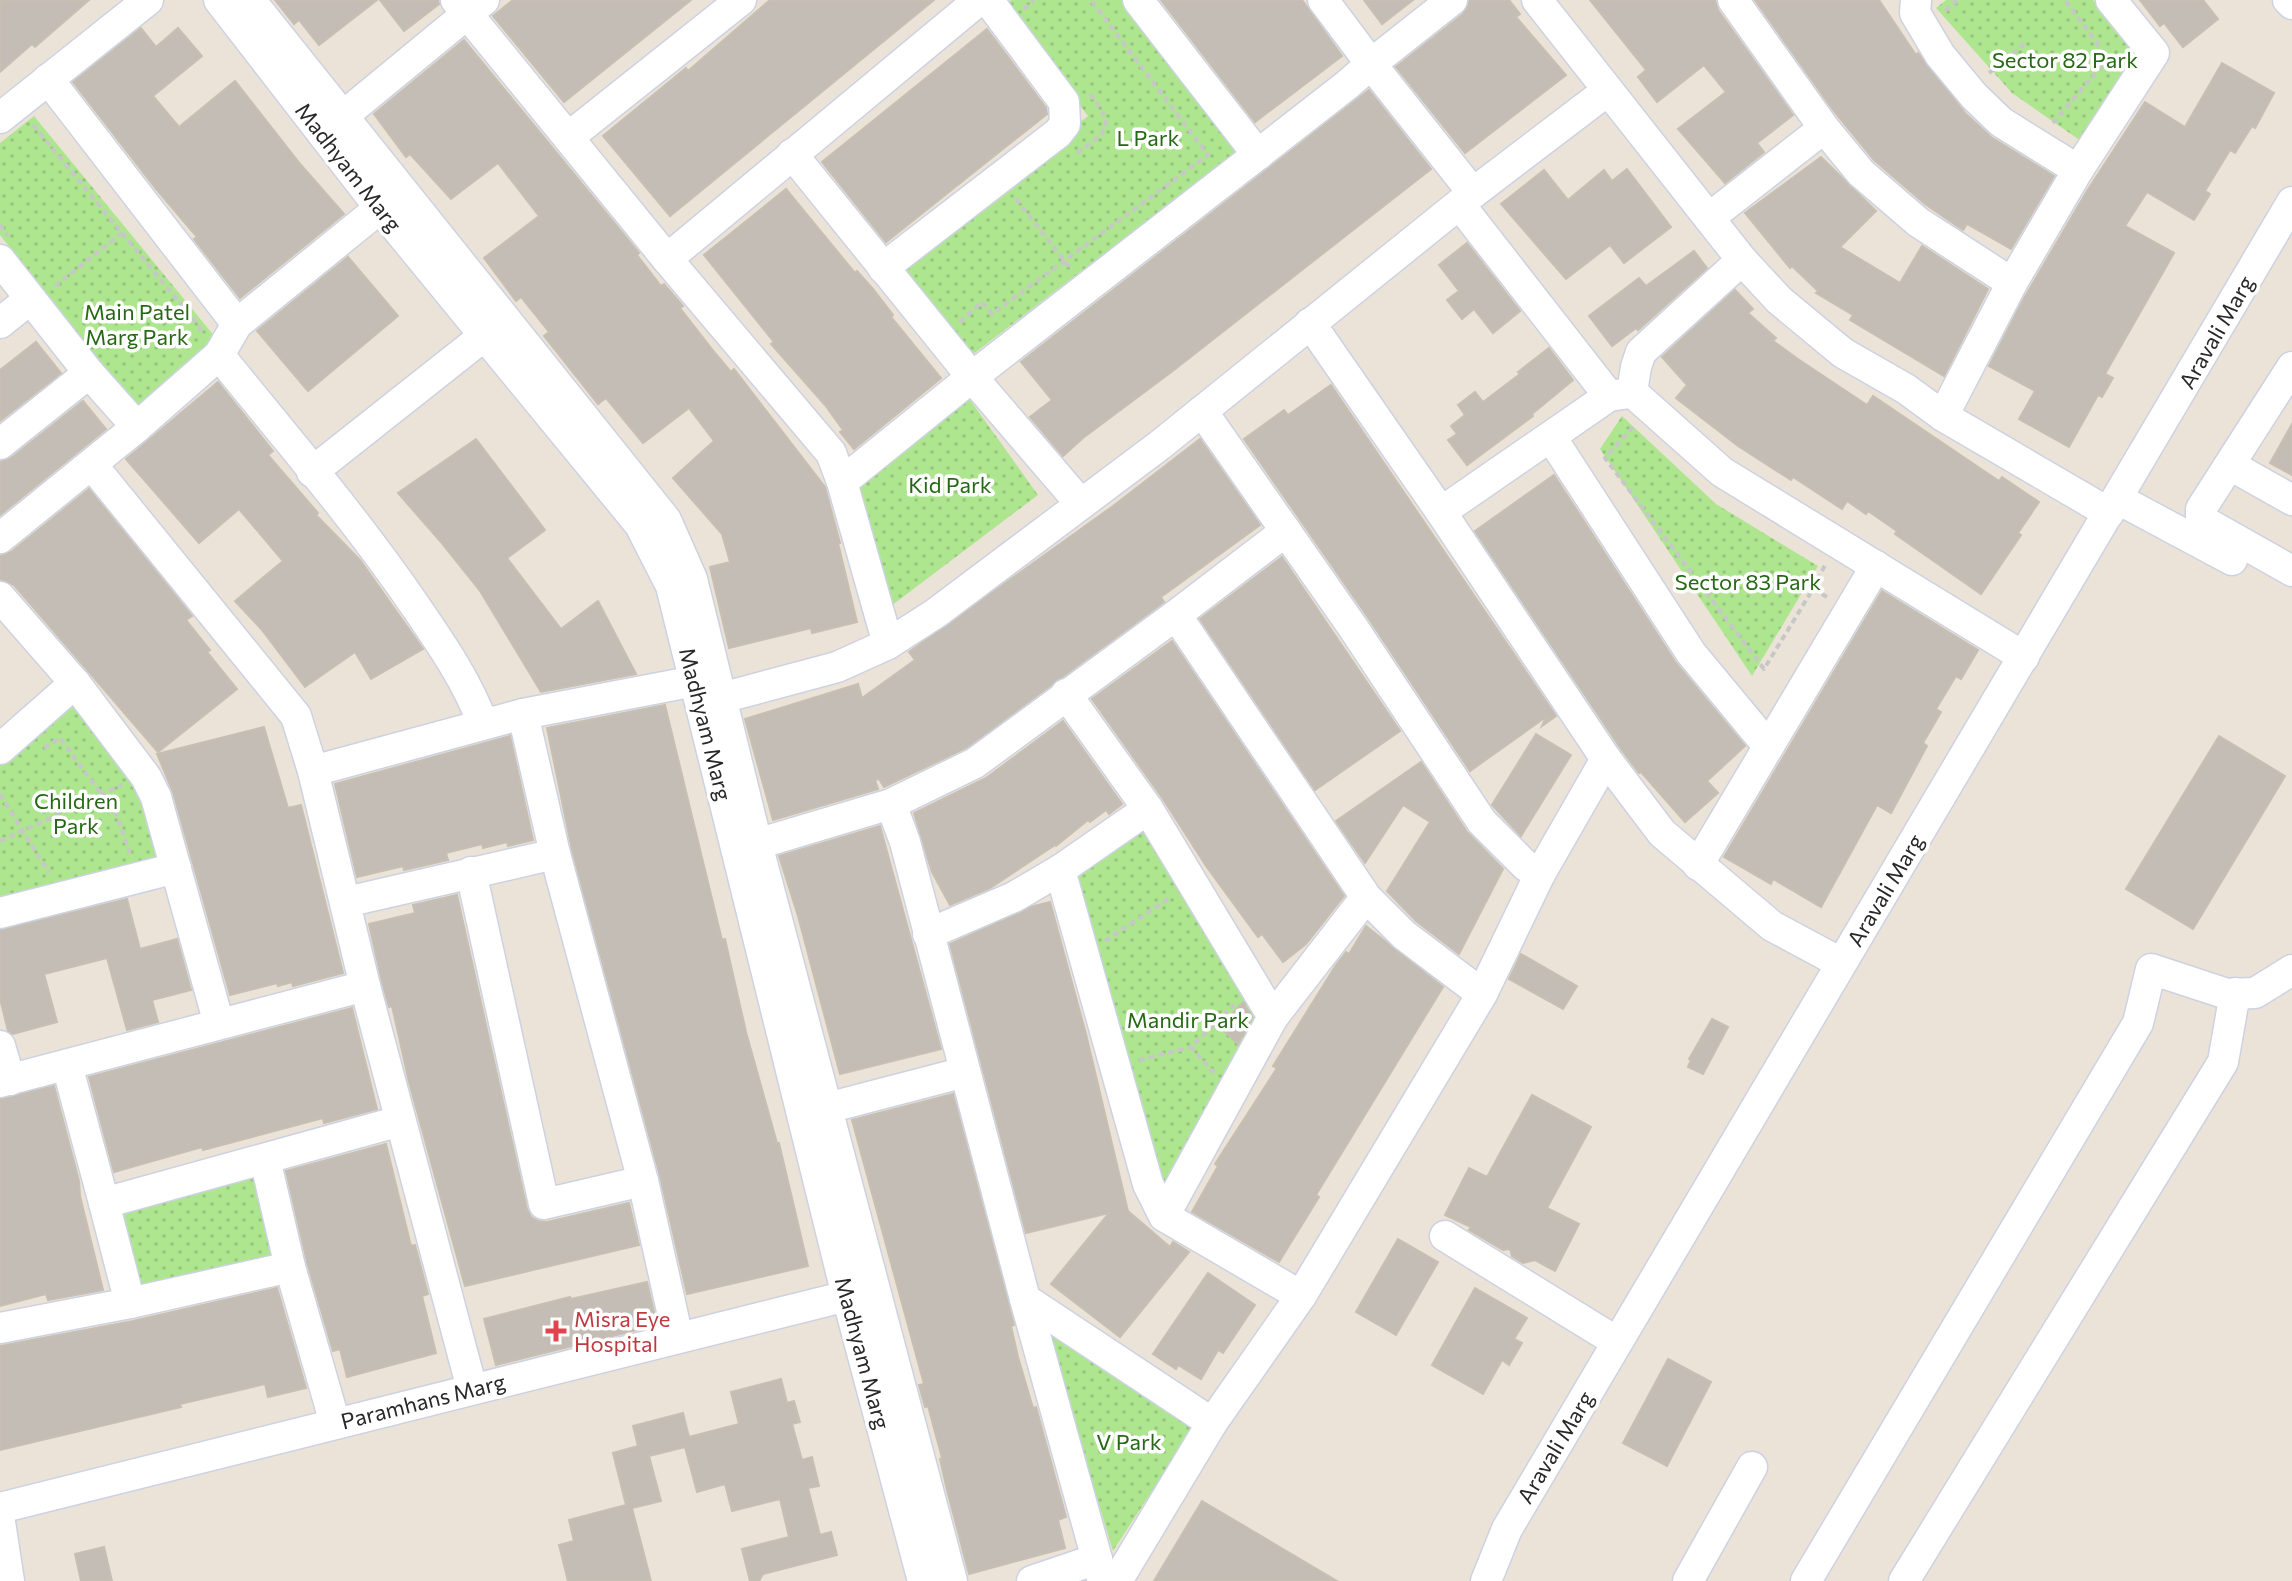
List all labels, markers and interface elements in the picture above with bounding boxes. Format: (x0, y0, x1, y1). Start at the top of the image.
park label: Sector 82 Park (1992, 46, 2138, 73)
street label: Madhyam Marg (290, 97, 408, 237)
park label: L Park (1117, 124, 1179, 151)
street label: Aravali Marg (2173, 271, 2259, 393)
park label: Main Patel Marg Park (84, 298, 190, 350)
park label: Kid Park (908, 471, 992, 498)
park label: Sector 83 Park (1675, 568, 1821, 595)
street label: Madhyam Marg (674, 645, 738, 803)
park label: Children Park (34, 787, 118, 839)
street label: Aravali Marg (1841, 829, 1929, 951)
park label: Mandir Park (1127, 1006, 1249, 1033)
street label: Madhyam Marg (830, 1274, 896, 1432)
place label: Misra Eye Hospital (574, 1305, 670, 1357)
marker: Misra Eye Hospital (545, 1320, 567, 1342)
street label: Paramhans Marg (338, 1367, 508, 1434)
street label: Aravali Marg (1511, 1386, 1599, 1508)
park label: V Park (1096, 1428, 1162, 1455)

